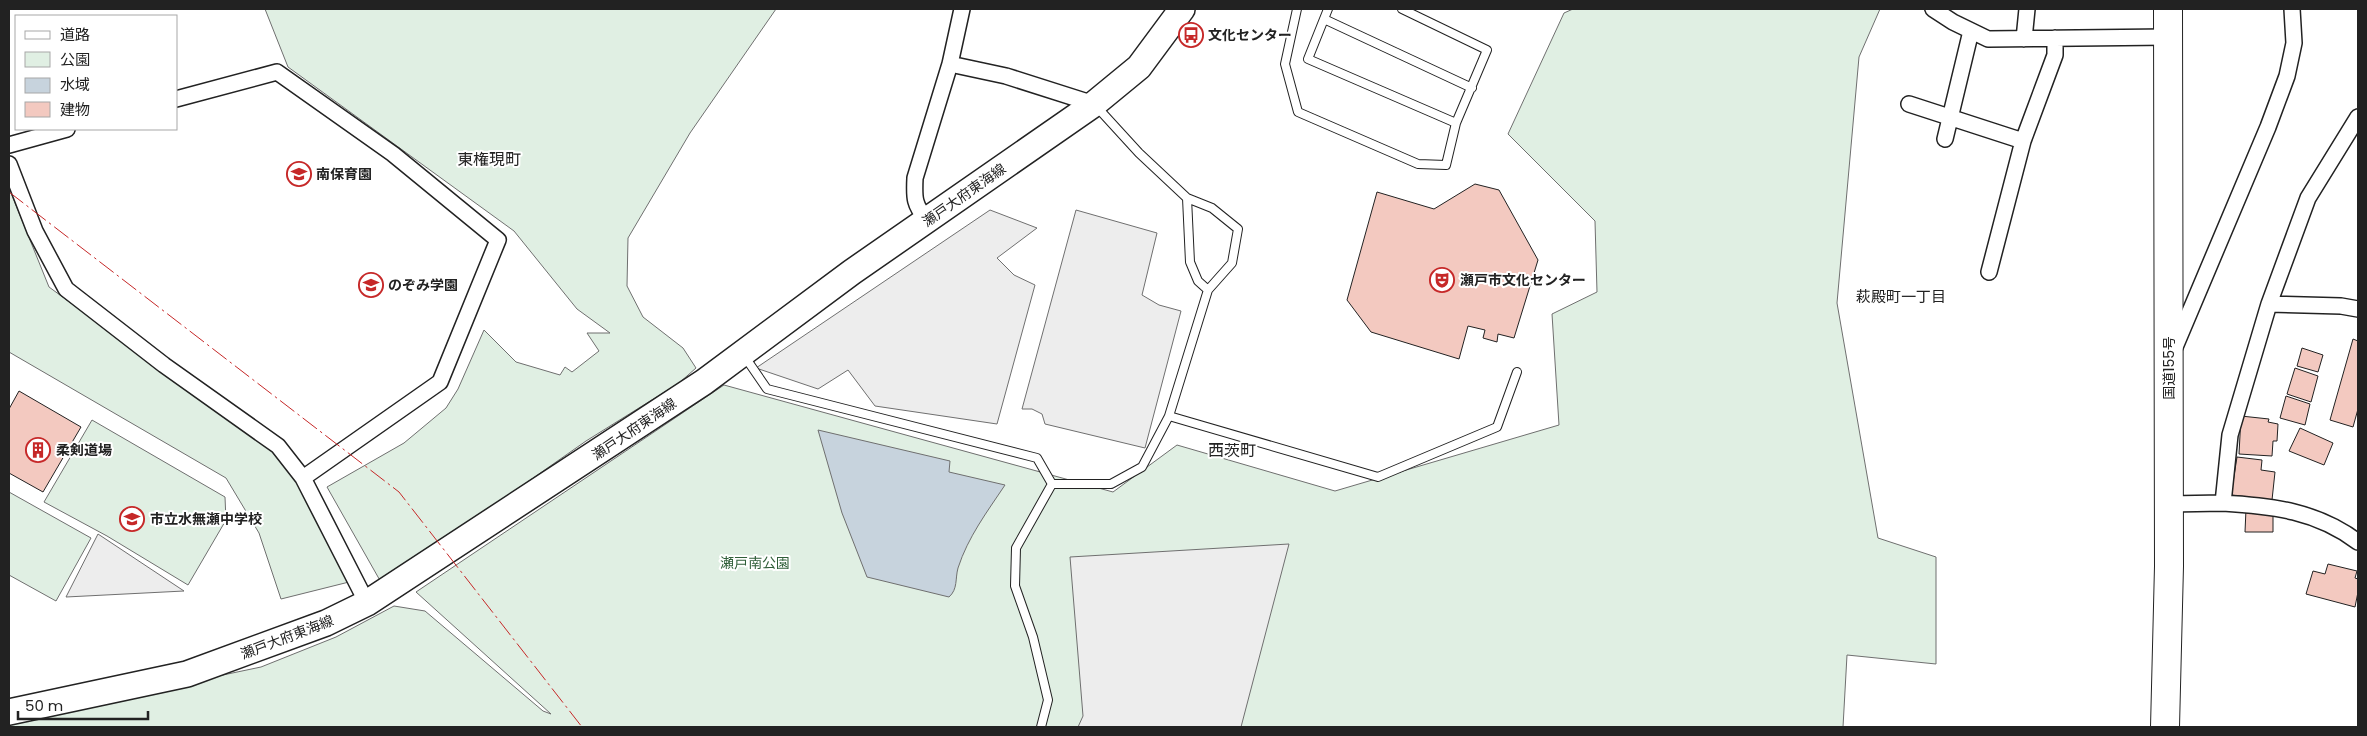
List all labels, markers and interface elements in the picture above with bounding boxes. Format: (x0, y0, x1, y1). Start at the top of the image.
legend (15, 15, 178, 130)
bus stop icon: 文化センター (1178, 22, 1204, 48)
text: 道路 (60, 24, 90, 45)
place label: 文化センター (1208, 25, 1292, 45)
text: 公園 (60, 49, 90, 70)
text: 水域 (60, 74, 90, 95)
text: 建物 (60, 99, 90, 120)
district label: 東権現町 (457, 148, 521, 171)
street label: 瀬戸大府東海線 (918, 159, 1010, 231)
school or university icon: 南保育園 (286, 161, 312, 187)
place label: 南保育園 (316, 164, 372, 184)
theatre icon: 瀬戸市文化センター (1429, 267, 1455, 293)
place label: 瀬戸市文化センター (1460, 270, 1586, 290)
school or university icon: のぞみ学園 (358, 272, 384, 298)
place label: のぞみ学園 (388, 275, 458, 295)
district label: 萩殿町一丁目 (1856, 286, 1946, 307)
street label: 国道155号 (2159, 336, 2179, 400)
street label: 瀬戸大府東海線 (588, 393, 680, 465)
building icon: 柔剣道場 (25, 437, 51, 463)
district label: 西茨町 (1208, 439, 1256, 462)
place label: 柔剣道場 (56, 440, 112, 460)
school or university icon: 市立水無瀬中学校 (119, 506, 145, 532)
place label: 市立水無瀬中学校 (150, 509, 262, 529)
park label: 瀬戸南公園 (720, 553, 790, 573)
street label: 瀬戸大府東海線 (238, 610, 336, 664)
scale bar (18, 688, 148, 720)
text: 50 m (25, 695, 63, 716)

